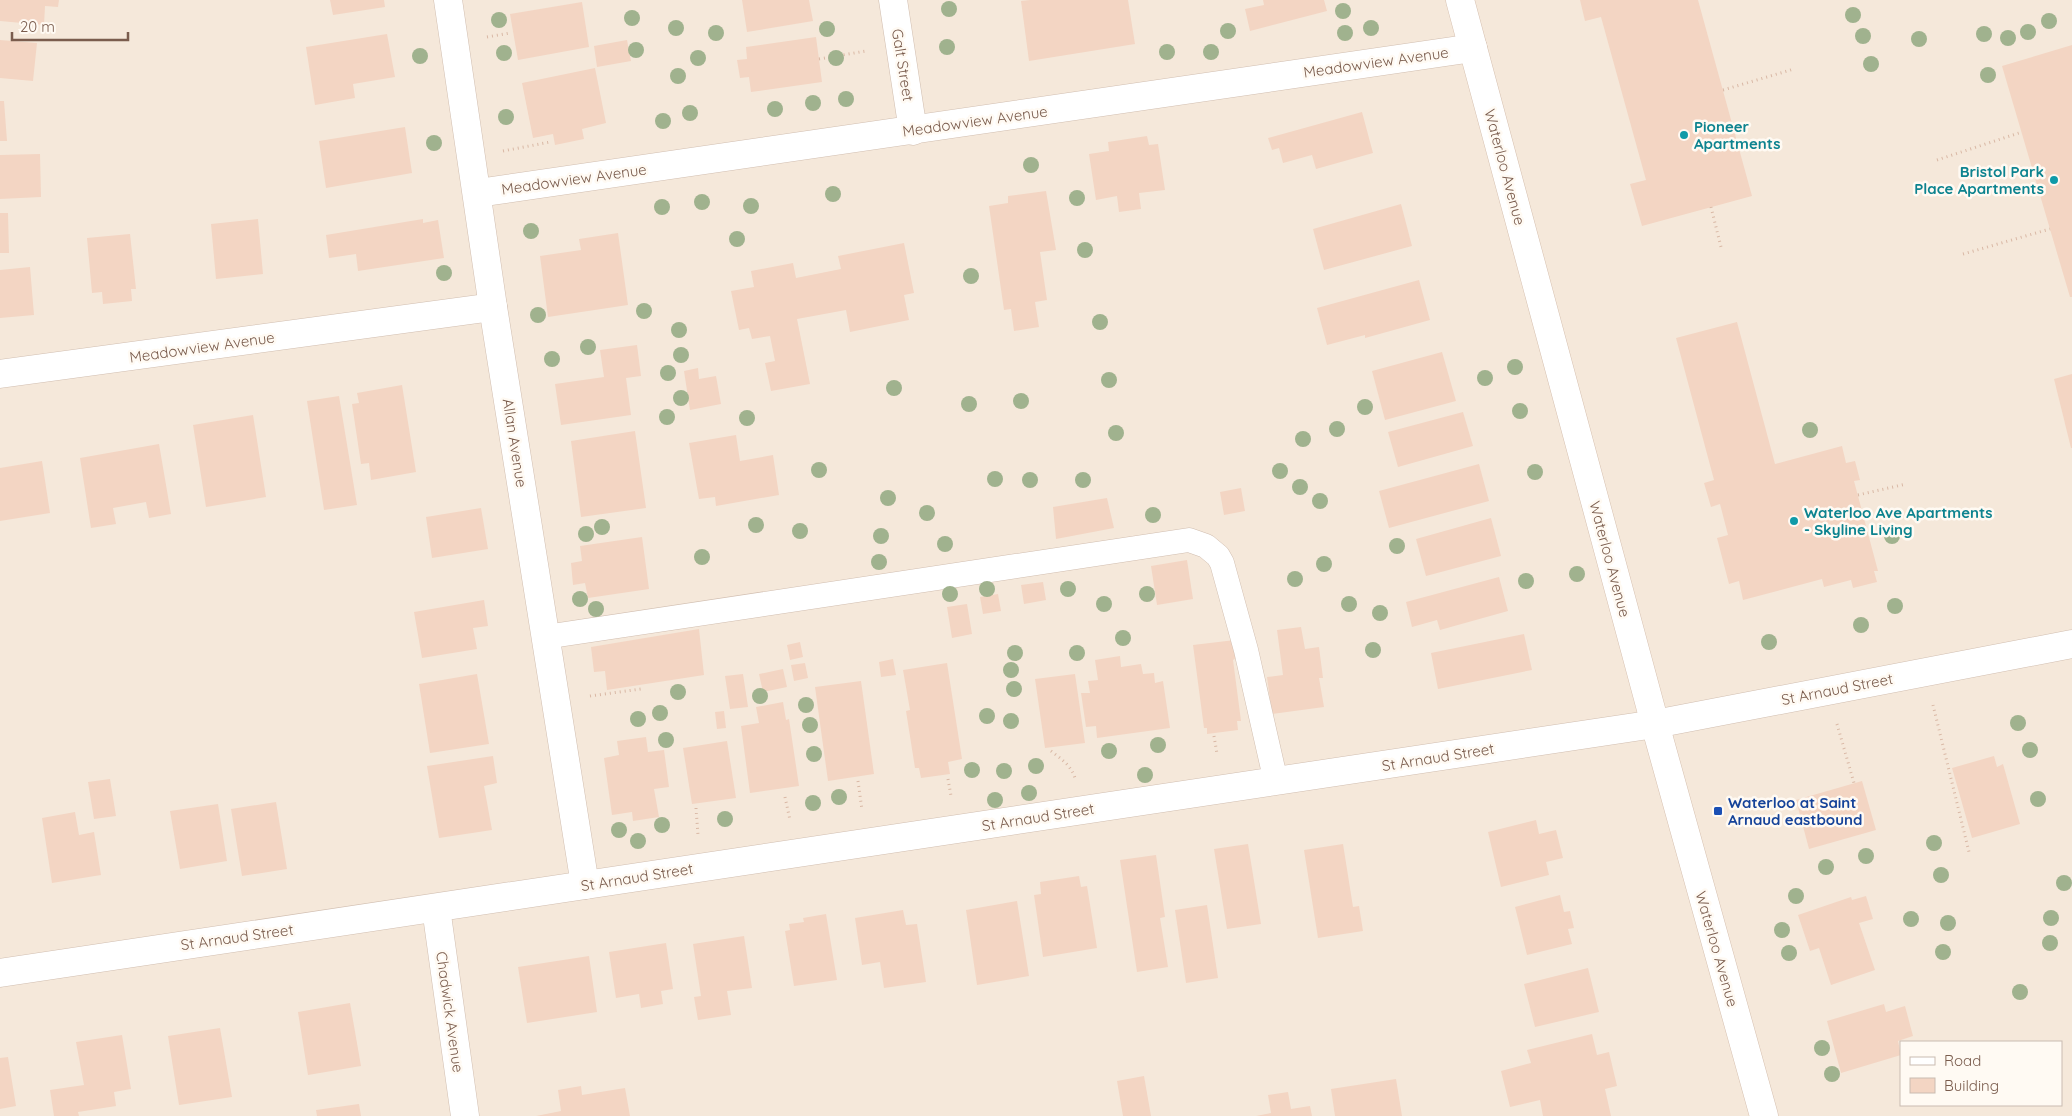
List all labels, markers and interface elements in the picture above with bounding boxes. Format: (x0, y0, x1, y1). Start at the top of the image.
scale bar (12, 10, 129, 42)
text: 20 m (20, 17, 55, 36)
street label: Galt Street (888, 27, 918, 103)
street label: Meadowview Avenue (1302, 42, 1450, 82)
street label: Meadowview Avenue (901, 101, 1049, 141)
street label: Waterloo Avenue (1480, 107, 1530, 227)
place label: Pioneer Apartments (1694, 117, 1780, 153)
marker: Pioneer Apartments (1678, 129, 1690, 141)
street label: Meadowview Avenue (500, 159, 648, 199)
place label: Bristol Park Place Apartments (1914, 162, 2044, 198)
marker: Bristol Park Place Apartments (2048, 174, 2060, 186)
street label: Meadowview Avenue (128, 327, 276, 367)
street label: Allan Avenue (499, 397, 531, 489)
street label: Waterloo Avenue (1585, 499, 1635, 619)
place label: Waterloo Ave Apartments - Skyline Living (1804, 503, 1993, 539)
marker: Waterloo Ave Apartments - Skyline Living (1788, 515, 1800, 527)
street label: St Arnaud Street (1780, 669, 1894, 709)
street label: St Arnaud Street (1381, 739, 1495, 775)
place label: Waterloo at Saint Arnaud eastbound (1728, 793, 1862, 829)
street label: St Arnaud Street (981, 799, 1095, 835)
marker: Waterloo at Saint Arnaud eastbound (1712, 805, 1724, 817)
street label: St Arnaud Street (580, 859, 694, 895)
street label: Waterloo Avenue (1691, 889, 1743, 1009)
street label: St Arnaud Street (180, 920, 294, 954)
street label: Chadwick Avenue (432, 950, 468, 1074)
legend (1900, 1041, 2062, 1106)
text: Road (1944, 1051, 1981, 1070)
text: Building (1944, 1076, 1999, 1095)

